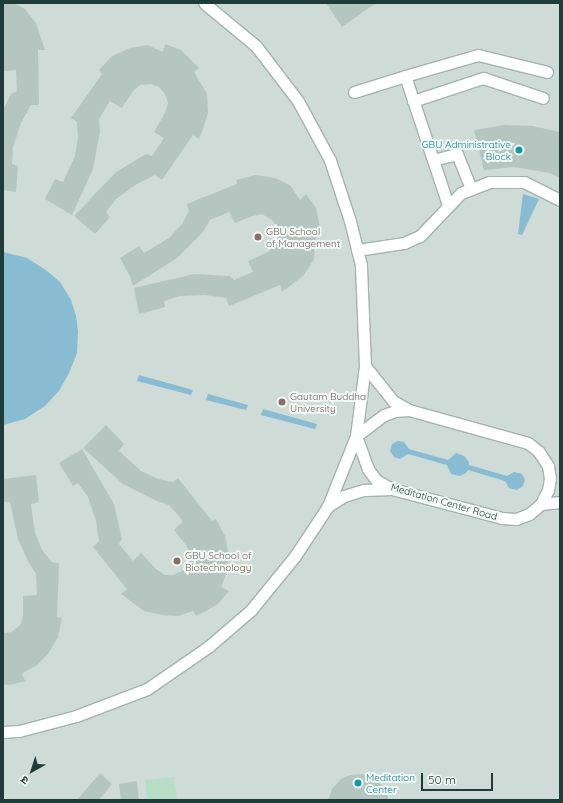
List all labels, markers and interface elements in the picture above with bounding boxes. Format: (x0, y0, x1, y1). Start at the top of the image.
place label: GBU Administrative Block (422, 138, 511, 162)
marker: GBU Administrative Block (514, 145, 524, 155)
place label: GBU School of Management (266, 225, 340, 248)
marker: GBU School of Management (253, 232, 263, 242)
place label: Gautam Buddha University (290, 390, 366, 414)
marker: Gautam Buddha University (277, 397, 287, 407)
street label: Meditation Center Road (389, 481, 499, 523)
place label: GBU School of Biotechnology (185, 549, 252, 572)
marker: GBU School of Biotechnology (172, 556, 182, 566)
north arrow (12, 751, 52, 791)
scale bar (423, 765, 495, 791)
place label: Meditation Center (366, 771, 415, 794)
text: 50 m (428, 772, 456, 787)
text: उ (18, 773, 31, 788)
marker: Meditation Center (353, 778, 363, 788)

